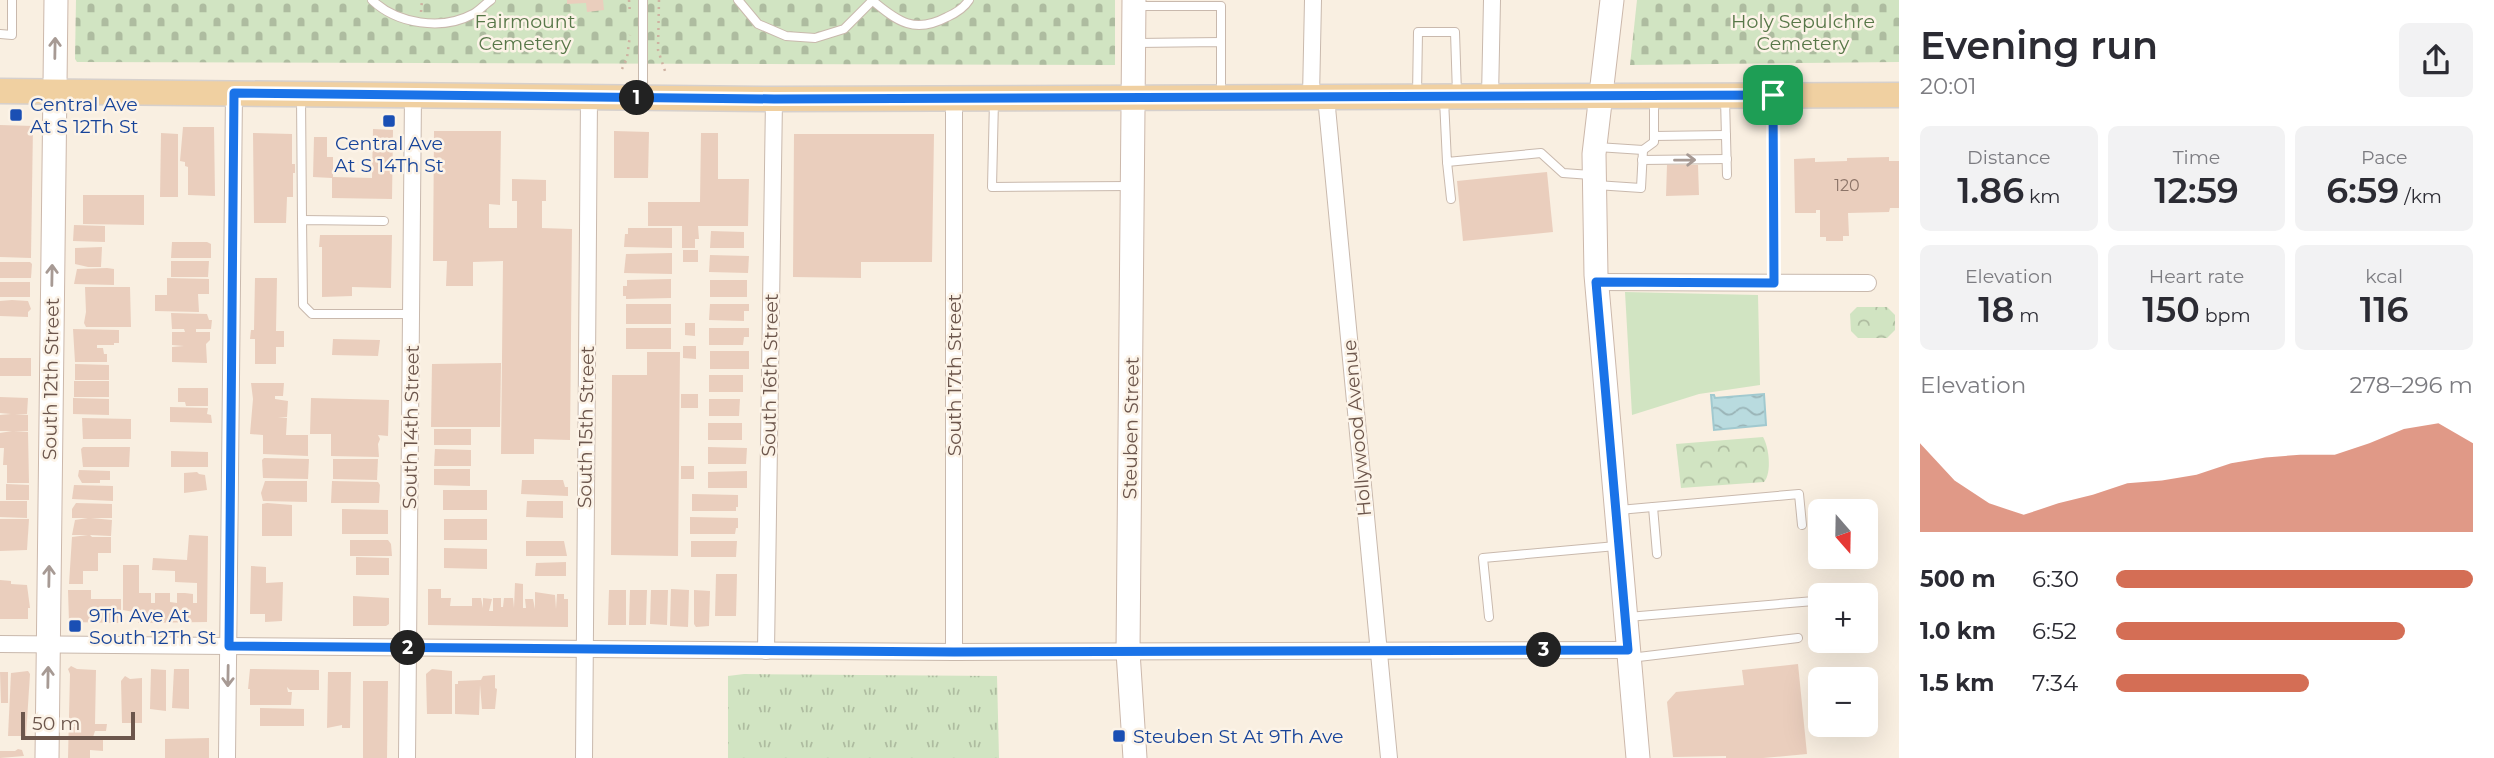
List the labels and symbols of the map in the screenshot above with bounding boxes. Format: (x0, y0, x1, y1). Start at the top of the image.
park label: Fairmount Cemetery (475, 10, 576, 55)
park label: Holy Sepulchre Cemetery (1731, 10, 1875, 55)
one-way arrow (48, 36, 62, 59)
pin (1743, 65, 1803, 125)
pin: 1 (620, 80, 654, 116)
place label: Central Ave At S 12Th St (30, 93, 139, 138)
marker: Central Ave At S 12Th St (8, 107, 24, 123)
marker: Central Ave At S 14Th St (381, 113, 397, 129)
place label: Central Ave At S 14Th St (334, 132, 444, 177)
one-way arrow (1673, 153, 1696, 167)
house number: 120 (1834, 176, 1860, 195)
one-way arrow (45, 264, 59, 287)
street label: South 16th Street (757, 293, 783, 457)
street label: South 17th Street (943, 293, 966, 456)
street label: South 12th Street (38, 297, 64, 460)
street label: Hollywood Avenue (1338, 339, 1376, 517)
street label: South 14th Street (398, 344, 424, 509)
street label: South 15th Street (573, 345, 599, 508)
street label: Steuben Street (1118, 356, 1144, 500)
north arrow (1808, 499, 1878, 569)
one-way arrow (42, 565, 56, 588)
place label: 9Th Ave At South 12Th St (89, 604, 217, 649)
marker: 9Th Ave At South 12Th St (67, 618, 83, 634)
pin: 2 (390, 630, 426, 666)
pin: 3 (1526, 632, 1562, 668)
one-way arrow (221, 664, 235, 687)
one-way arrow (41, 665, 55, 688)
scale bar (21, 709, 135, 741)
place label: Steuben St At 9Th Ave (1133, 725, 1344, 748)
marker: Steuben St At 9Th Ave (1111, 728, 1127, 744)

